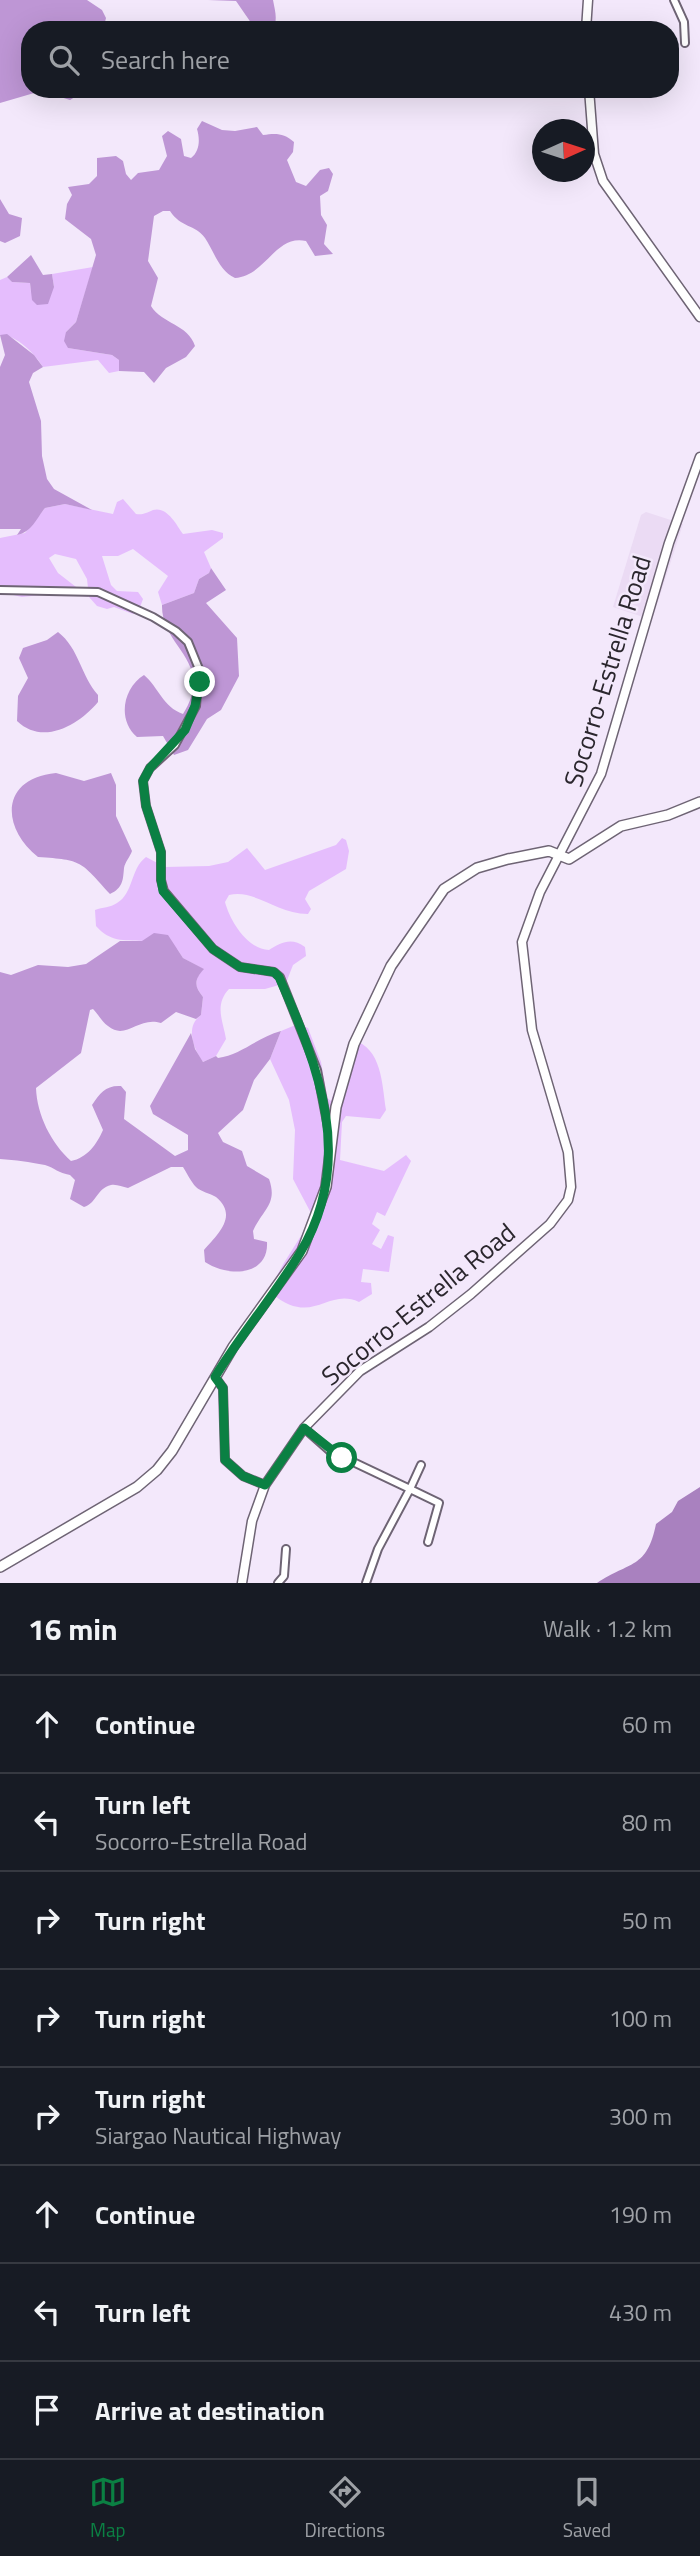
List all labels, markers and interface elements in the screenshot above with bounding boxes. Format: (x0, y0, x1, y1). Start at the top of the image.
search box (21, 21, 679, 98)
text: Search here (101, 40, 230, 79)
icon: search (45, 41, 83, 79)
north arrow (532, 119, 595, 182)
street label: Socorro-Estrella Road (553, 550, 661, 792)
route end (184, 666, 215, 697)
street label: Socorro-Estrella Road (312, 1213, 524, 1395)
route start (326, 1442, 357, 1473)
text: 16 min (28, 1606, 118, 1652)
text: Walk · 1.2 km (543, 1611, 672, 1646)
icon: ahead (28, 1705, 66, 1743)
text: Continue (95, 1705, 195, 1744)
text: 60 m (622, 1707, 672, 1742)
text: Turn left (95, 1785, 190, 1824)
icon: left (28, 1803, 66, 1841)
text: 80 m (622, 1805, 672, 1840)
text: Socorro-Estrella Road (95, 1824, 307, 1859)
icon: right (28, 1901, 66, 1939)
text: Turn right (95, 1901, 206, 1940)
text: 50 m (622, 1903, 672, 1938)
icon: right (28, 1999, 66, 2037)
text: Turn right (95, 1999, 206, 2038)
text: 100 m (609, 2001, 672, 2036)
text: Turn right (95, 2079, 206, 2118)
icon: right (28, 2097, 66, 2135)
text: 300 m (609, 2099, 672, 2134)
text: Siargao Nautical Highway (95, 2118, 341, 2153)
icon: ahead (28, 2195, 66, 2233)
text: Continue (95, 2195, 195, 2234)
text: 190 m (609, 2197, 672, 2232)
icon: left (28, 2293, 66, 2331)
text: Turn left (95, 2293, 190, 2332)
text: 430 m (609, 2295, 672, 2330)
icon: arrive (28, 2391, 66, 2429)
text: Arrive at destination (95, 2391, 325, 2430)
tab: Map (89, 2473, 127, 2544)
tab: Directions (305, 2473, 385, 2544)
tab: Saved (563, 2473, 611, 2544)

